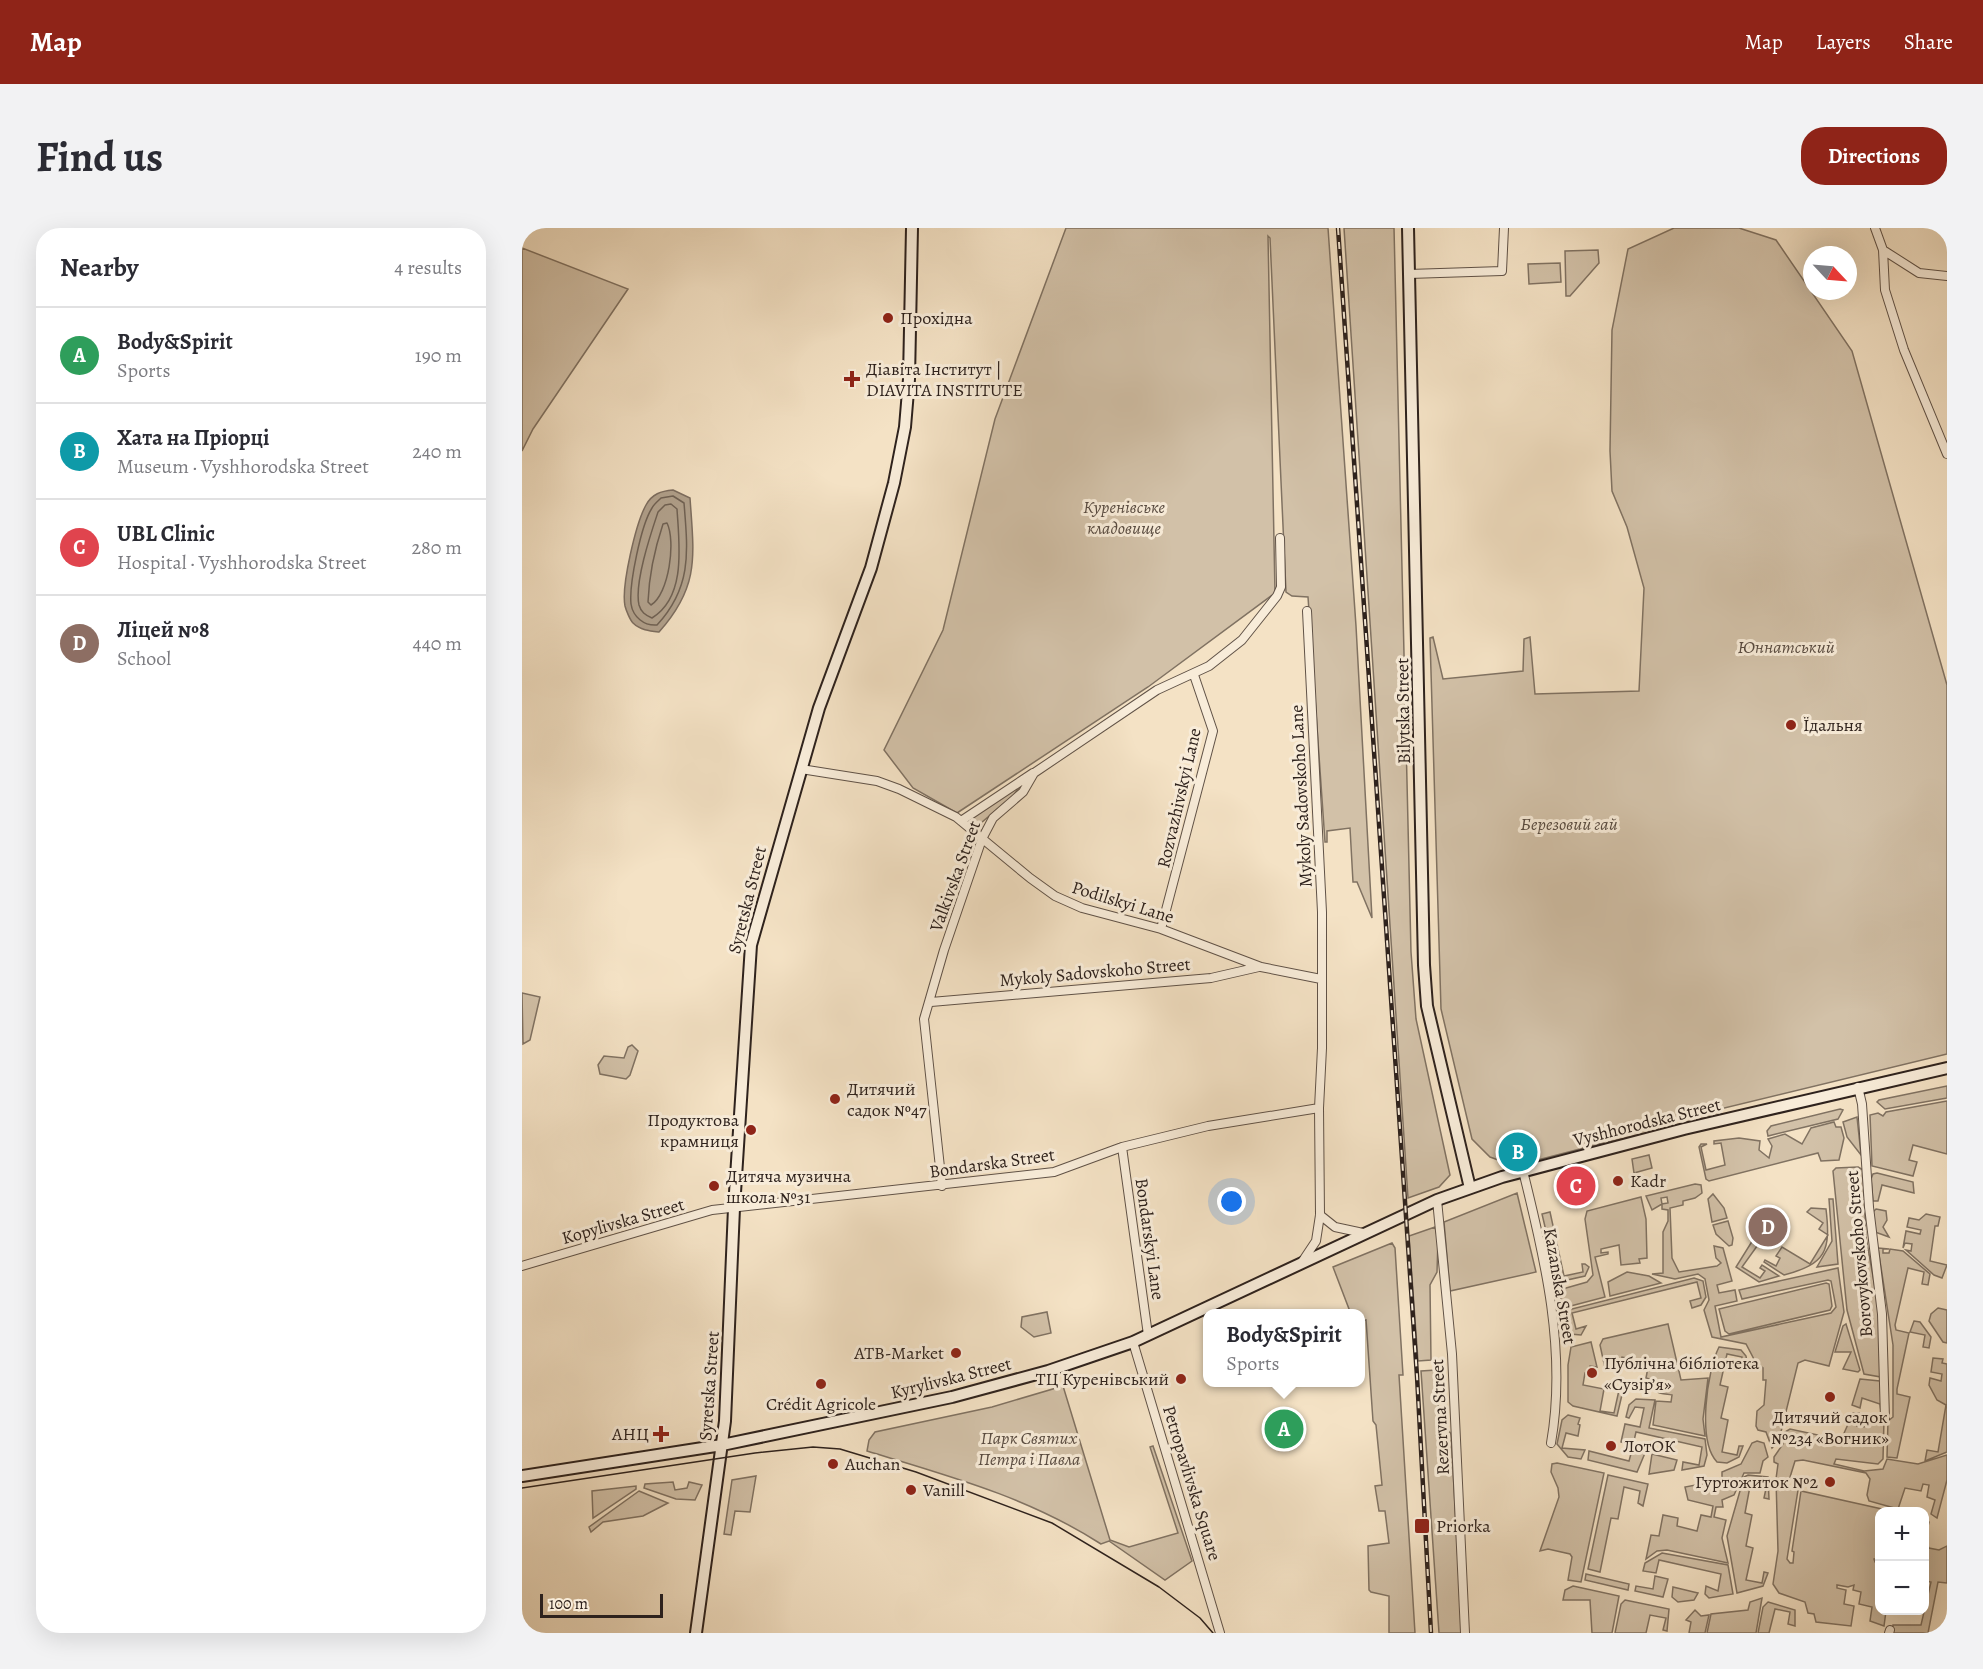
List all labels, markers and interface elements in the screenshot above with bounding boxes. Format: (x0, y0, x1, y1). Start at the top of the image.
text: Map (30, 23, 82, 61)
text: Map (1744, 28, 1783, 56)
text: Layers (1816, 28, 1871, 56)
text: Share (1904, 28, 1953, 56)
button: Directions (1801, 127, 1947, 185)
text: Find us (36, 128, 163, 185)
north arrow (1803, 246, 1857, 300)
text: Nearby (60, 250, 139, 285)
text: 4 results (394, 254, 462, 281)
place label: Прохідна (900, 306, 973, 330)
marker: Прохідна (881, 311, 895, 325)
text: Body&Spirit (117, 327, 233, 357)
text: A (73, 342, 86, 369)
text: 190 m (415, 342, 462, 369)
text: Sports (117, 357, 170, 384)
place label: Діавіта Інститут | DIAVITA INSTITUTE (866, 357, 1023, 402)
marker: Діавіта Інститут | DIAVITA INSTITUTE (843, 370, 861, 388)
text: Хата на Пріорці (117, 423, 269, 453)
text: B (73, 438, 86, 465)
text: 240 m (412, 438, 462, 465)
text: Museum · Vyshhorodska Street (117, 453, 369, 480)
park label: Куренівське кладовище (1083, 495, 1165, 540)
text: UBL Clinic (117, 519, 215, 549)
text: C (73, 534, 86, 561)
text: 280 m (412, 534, 462, 561)
text: Hospital · Vyshhorodska Street (117, 549, 367, 576)
text: Ліцей №8 (117, 615, 210, 645)
text: D (73, 630, 86, 657)
text: 440 m (413, 630, 462, 657)
park label: Юннатський (1737, 635, 1835, 659)
text: School (117, 645, 171, 672)
street label: Bilytska Street (1390, 658, 1416, 764)
street label: Mykoly Sadovskoho Lane (1284, 704, 1318, 888)
place label: Їдальня (1803, 713, 1863, 737)
marker: Їдальня (1784, 718, 1798, 732)
street label: Rozvazhivskyi Lane (1151, 726, 1207, 870)
park label: Березовий гай (1520, 812, 1618, 836)
street label: Valkivska Street (923, 817, 986, 936)
street label: Syretska Street (722, 844, 772, 956)
street label: Podilskyi Lane (1069, 875, 1177, 929)
street label: Mykoly Sadovskoho Street (999, 952, 1192, 992)
place label: Дитячий садок №47 (847, 1077, 927, 1122)
marker: Дитячий садок №47 (828, 1092, 842, 1106)
street label: Vyshhorodska Street (1570, 1092, 1723, 1152)
place label: Продуктова крамниця (647, 1108, 740, 1153)
marker: Продуктова крамниця (744, 1123, 758, 1137)
pin: B (1498, 1130, 1538, 1174)
street label: Bondarska Street (928, 1142, 1056, 1184)
place label: Дитяча музична школа №31 (726, 1164, 852, 1209)
pin: C (1556, 1164, 1596, 1208)
place label: Kadr (1630, 1169, 1666, 1193)
street label: Borovykovskoho Street (1840, 1170, 1878, 1338)
marker: Kadr (1611, 1174, 1625, 1188)
street label: Bondarskyi Lane (1130, 1177, 1170, 1301)
marker: Дитяча музична школа №31 (707, 1179, 721, 1193)
your location (1217, 1187, 1246, 1216)
street label: Kopylivska Street (559, 1192, 687, 1250)
pin: D (1748, 1204, 1788, 1250)
street label: Kazanska Street (1538, 1226, 1582, 1346)
popup (1203, 1309, 1365, 1387)
text: Body&Spirit (1226, 1320, 1342, 1350)
street label: Syretska Street (693, 1330, 725, 1442)
place label: ATB-Market (853, 1341, 944, 1365)
marker: ATB-Market (949, 1346, 963, 1360)
text: Sports (1226, 1350, 1280, 1377)
street label: Kyrylivska Street (888, 1351, 1014, 1405)
place label: Публічна бібліотека «Сузір’я» (1604, 1351, 1760, 1396)
street label: Rezervna Street (1425, 1358, 1455, 1476)
marker: Публічна бібліотека «Сузір’я» (1585, 1366, 1599, 1380)
place label: ТЦ Куренівський (1036, 1367, 1169, 1391)
marker: ТЦ Куренівський (1174, 1372, 1188, 1386)
marker: Crédit Agricole (814, 1377, 828, 1391)
marker: Дитячий садок №234 «Вогник» (1823, 1390, 1837, 1404)
place label: Crédit Agricole (766, 1392, 876, 1416)
street label: Petropavlivska Square (1157, 1403, 1227, 1563)
place label: Дитячий садок №234 «Вогник» (1771, 1405, 1889, 1450)
pin: A (1264, 1406, 1304, 1452)
place label: АНЦ (611, 1422, 649, 1446)
park label: Парк Святих Петра і Павла (978, 1426, 1080, 1471)
marker: АНЦ (654, 1427, 668, 1441)
place label: ЛотОК (1623, 1434, 1676, 1458)
marker: ЛотОК (1604, 1439, 1618, 1453)
place label: Auchan (844, 1452, 901, 1476)
marker: Auchan (826, 1457, 840, 1471)
place label: Гуртожиток №2 (1695, 1470, 1818, 1494)
marker: Гуртожиток №2 (1823, 1475, 1837, 1489)
place label: Vanill (922, 1478, 965, 1502)
marker: Vanill (904, 1483, 918, 1497)
map controls (1875, 1507, 1929, 1615)
button: + (1875, 1507, 1929, 1561)
place label: Priorka (1436, 1514, 1491, 1538)
marker: Priorka (1413, 1517, 1431, 1535)
button: − (1875, 1561, 1929, 1615)
scale bar (540, 1591, 663, 1618)
text: 100 m (549, 1593, 588, 1615)

